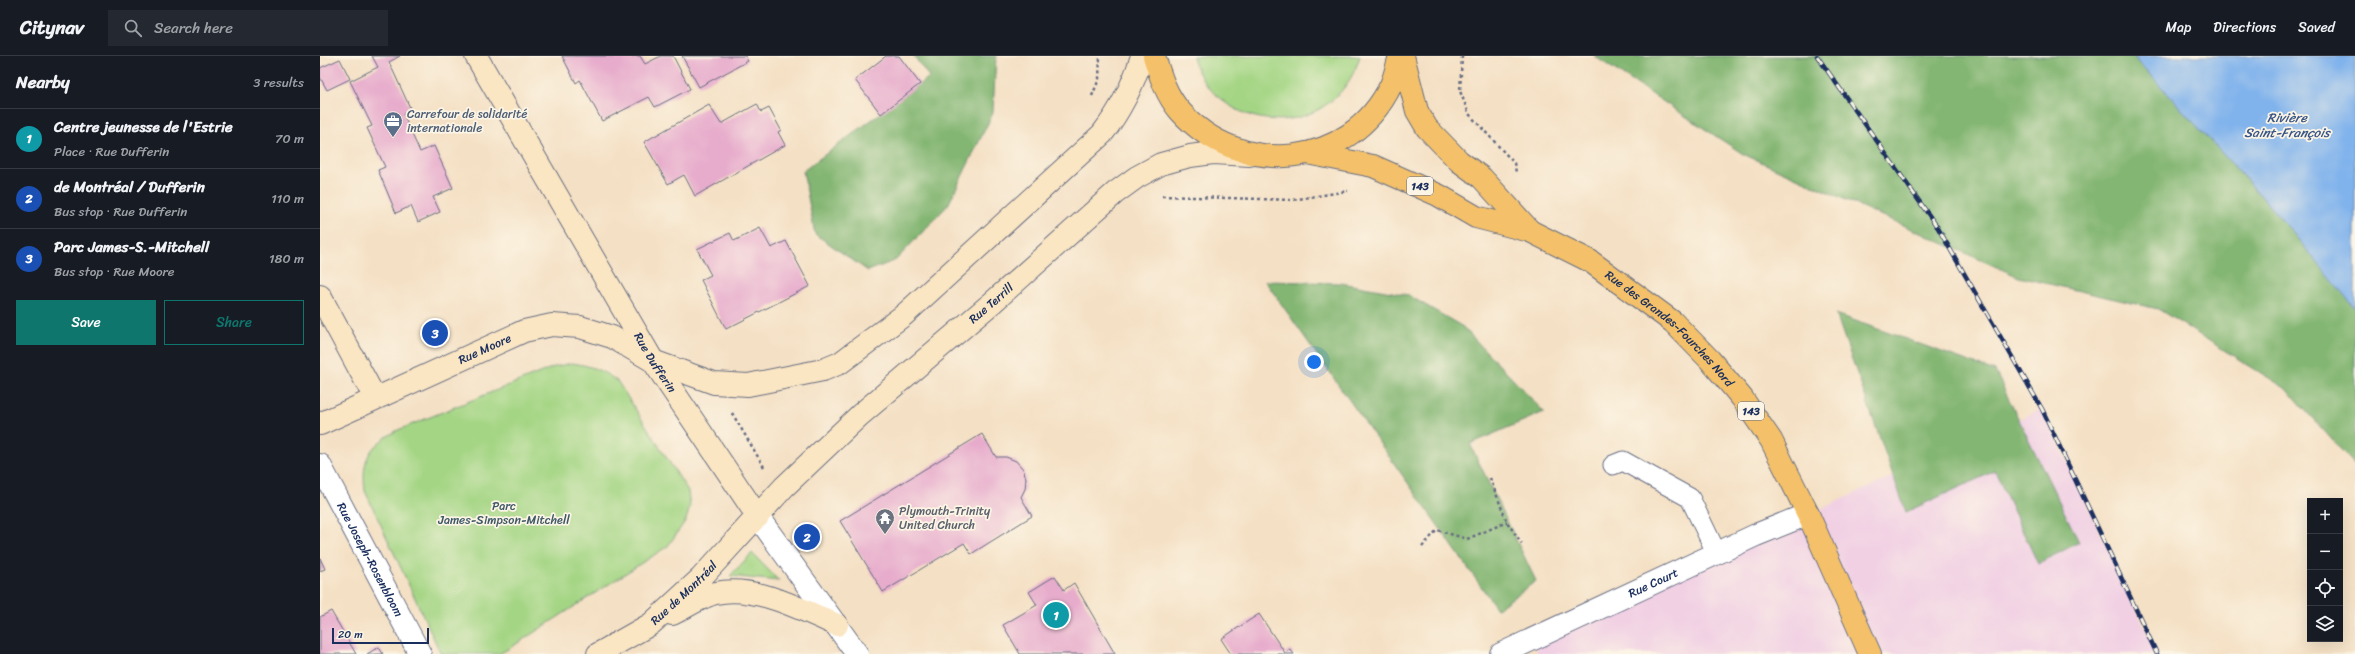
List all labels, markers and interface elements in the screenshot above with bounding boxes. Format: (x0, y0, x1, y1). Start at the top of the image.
search box (108, 10, 388, 46)
text: Citynav (20, 11, 84, 44)
text: Search here (154, 15, 233, 41)
text: Map (2165, 15, 2191, 40)
text: Directions (2213, 15, 2276, 40)
text: Saved (2298, 15, 2335, 40)
icon: search (122, 17, 144, 39)
text: Nearby (16, 67, 70, 97)
text: 3 results (253, 71, 304, 94)
place label: Carrefour de solidarité internationale (407, 103, 527, 139)
water label: Rivière Saint-François (2244, 106, 2332, 144)
office icon: Carrefour de solidarité internationale (382, 110, 404, 138)
text: Centre jeunesse de l'Estrie (54, 114, 233, 140)
text: 1 (26, 127, 32, 150)
text: 70 m (275, 127, 304, 150)
text: Place · Rue Dufferin (54, 140, 169, 163)
text: de Montréal / Dufferin (54, 174, 205, 200)
road number: 143 (1407, 177, 1433, 195)
text: 2 (25, 187, 33, 210)
text: 110 m (271, 187, 304, 210)
text: Bus stop · Rue Dufferin (54, 200, 187, 223)
text: Parc James-S.-Mitchell (54, 234, 209, 260)
text: 3 (25, 247, 33, 270)
text: 180 m (269, 247, 304, 270)
text: Bus stop · Rue Moore (54, 260, 175, 283)
street label: Rue des Grandes-Fourches Nord (1600, 264, 1740, 393)
street label: Rue Terrill (964, 277, 1019, 329)
button: Save (16, 300, 156, 345)
button: Share (164, 300, 304, 345)
pin: 3 (422, 318, 448, 348)
street label: Rue Moore (454, 327, 515, 371)
street label: Rue Dufferin (628, 328, 683, 398)
your location (1304, 352, 1324, 372)
road number: 143 (1738, 402, 1764, 420)
park label: Parc James-Simpson-Mitchell (437, 495, 570, 531)
street label: Rue Joseph-Rosenbloom (331, 498, 409, 621)
map controls (2307, 498, 2343, 642)
button: + (2307, 498, 2343, 534)
place label: Plymouth-Trinity United Church (899, 500, 991, 536)
temple icon: Plymouth-Trinity United Church (874, 507, 896, 535)
pin: 2 (794, 522, 820, 552)
button: − (2307, 534, 2343, 570)
street label: Rue de Montréal (645, 555, 723, 631)
street label: Rue Court (1625, 562, 1682, 604)
button: locate (2307, 570, 2343, 606)
pin: 1 (1043, 600, 1069, 630)
button: layers (2307, 606, 2343, 642)
text: 20 m (338, 625, 363, 644)
scale bar (332, 626, 429, 645)

